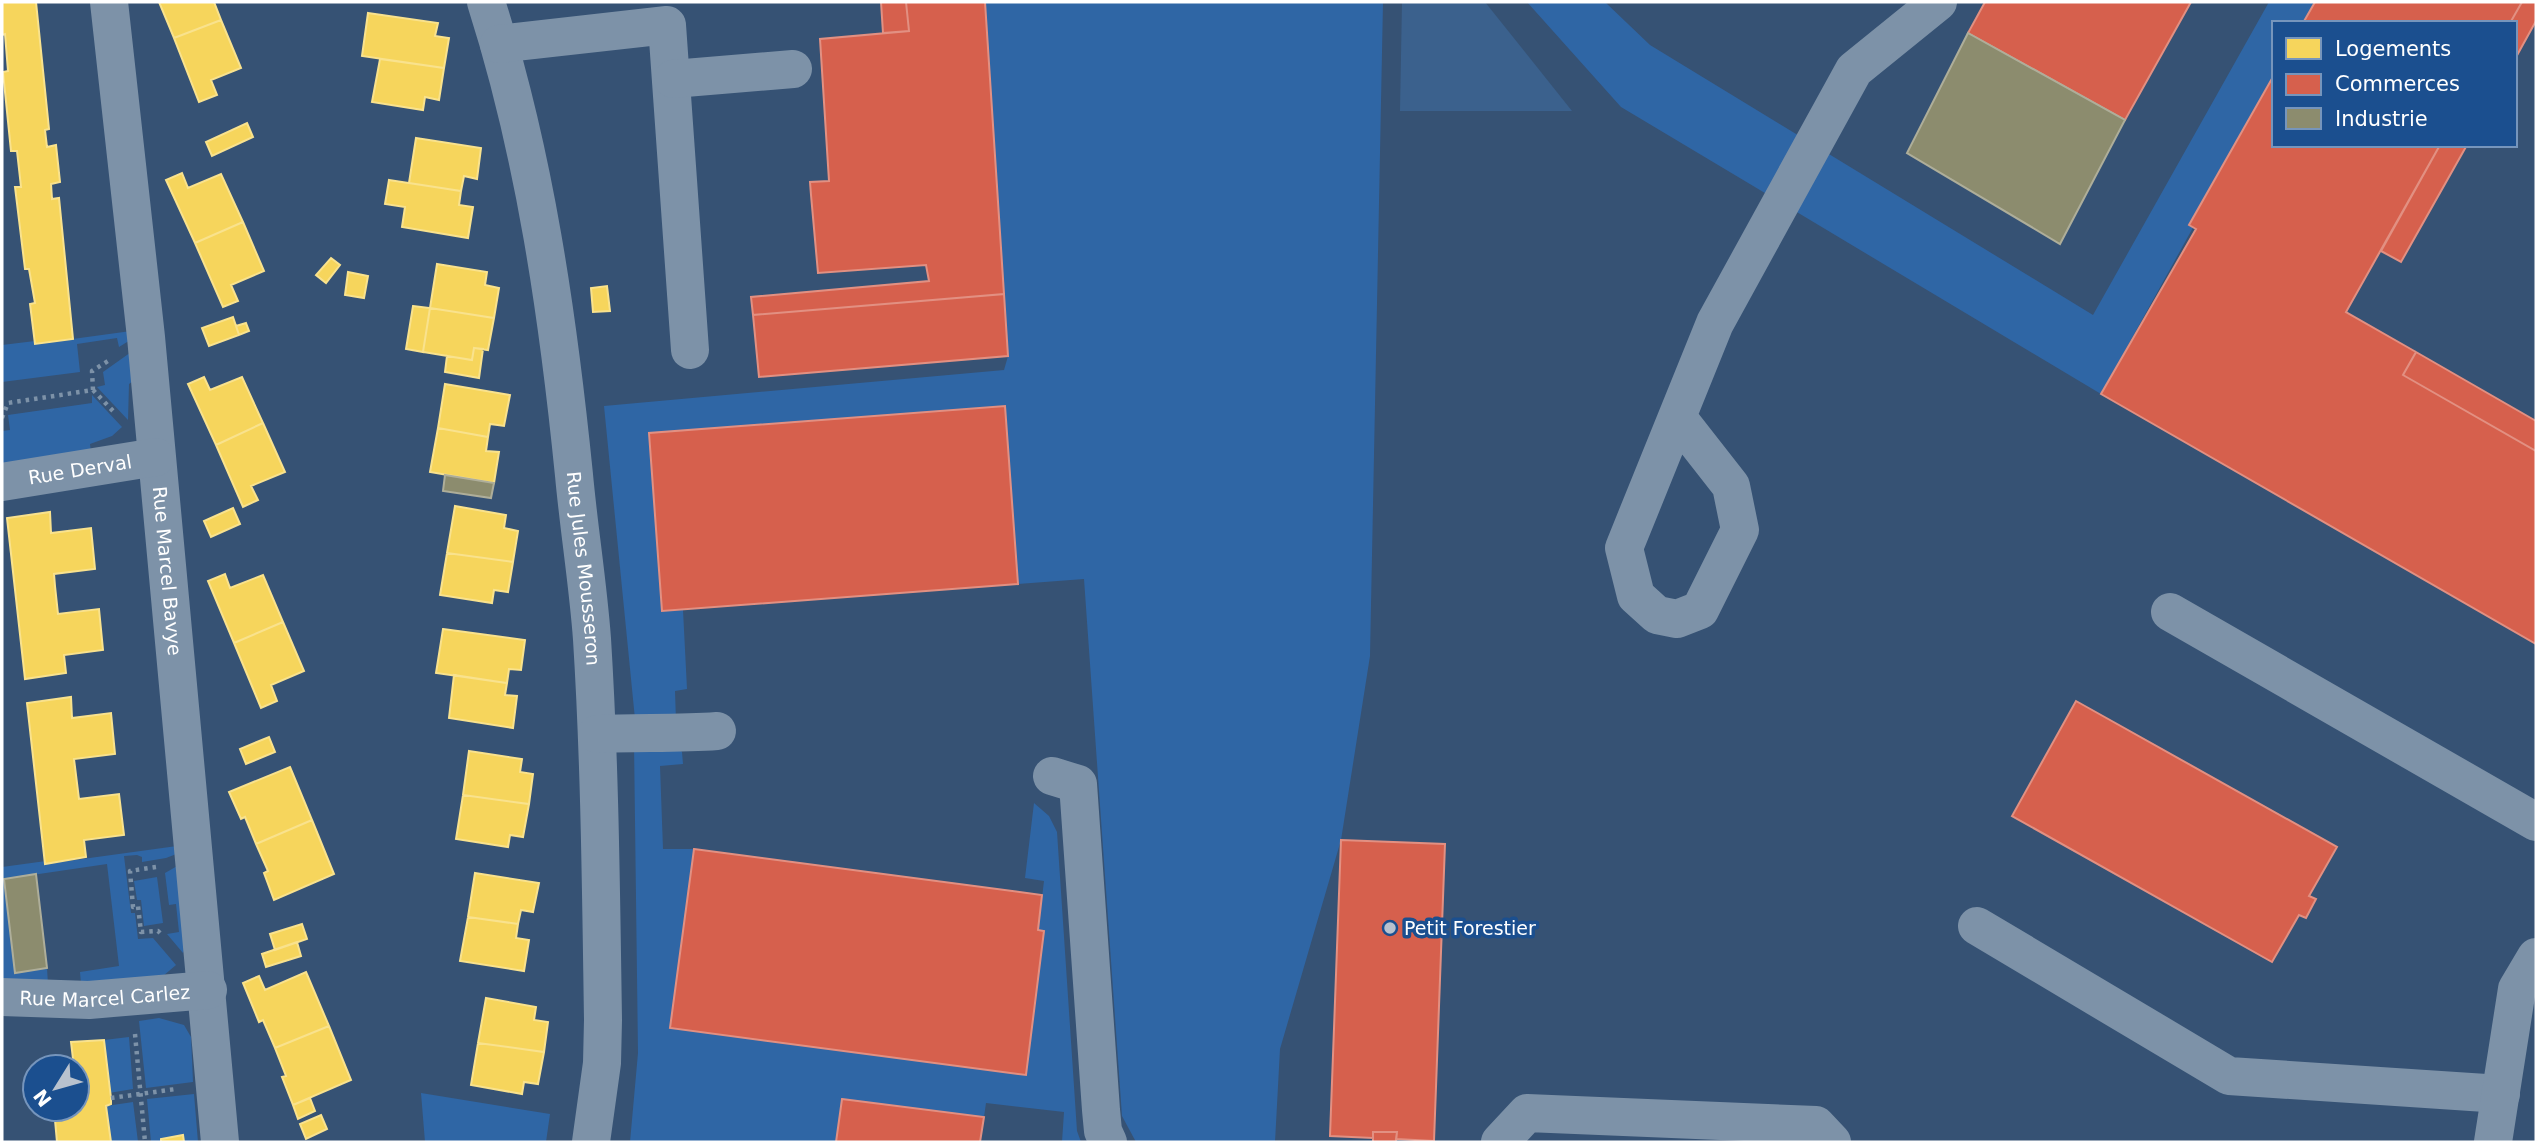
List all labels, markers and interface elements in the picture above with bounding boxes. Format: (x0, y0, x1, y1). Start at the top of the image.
legend (2272, 21, 2517, 147)
text: Logements (2335, 37, 2451, 61)
text: Commerces (2335, 72, 2460, 96)
text: Industrie (2335, 107, 2428, 131)
street label: Rue Derval (27, 450, 133, 489)
street label: Rue Jules Mousseron (563, 470, 605, 666)
street label: Rue Marcel Bavye (149, 485, 186, 657)
place label: Petit Forestier (1404, 917, 1536, 939)
marker: Petit Forestier (1382, 920, 1398, 936)
street label: Rue Marcel Carlez (19, 981, 191, 1011)
north arrow (21, 1053, 91, 1123)
text: N (29, 1085, 56, 1111)

